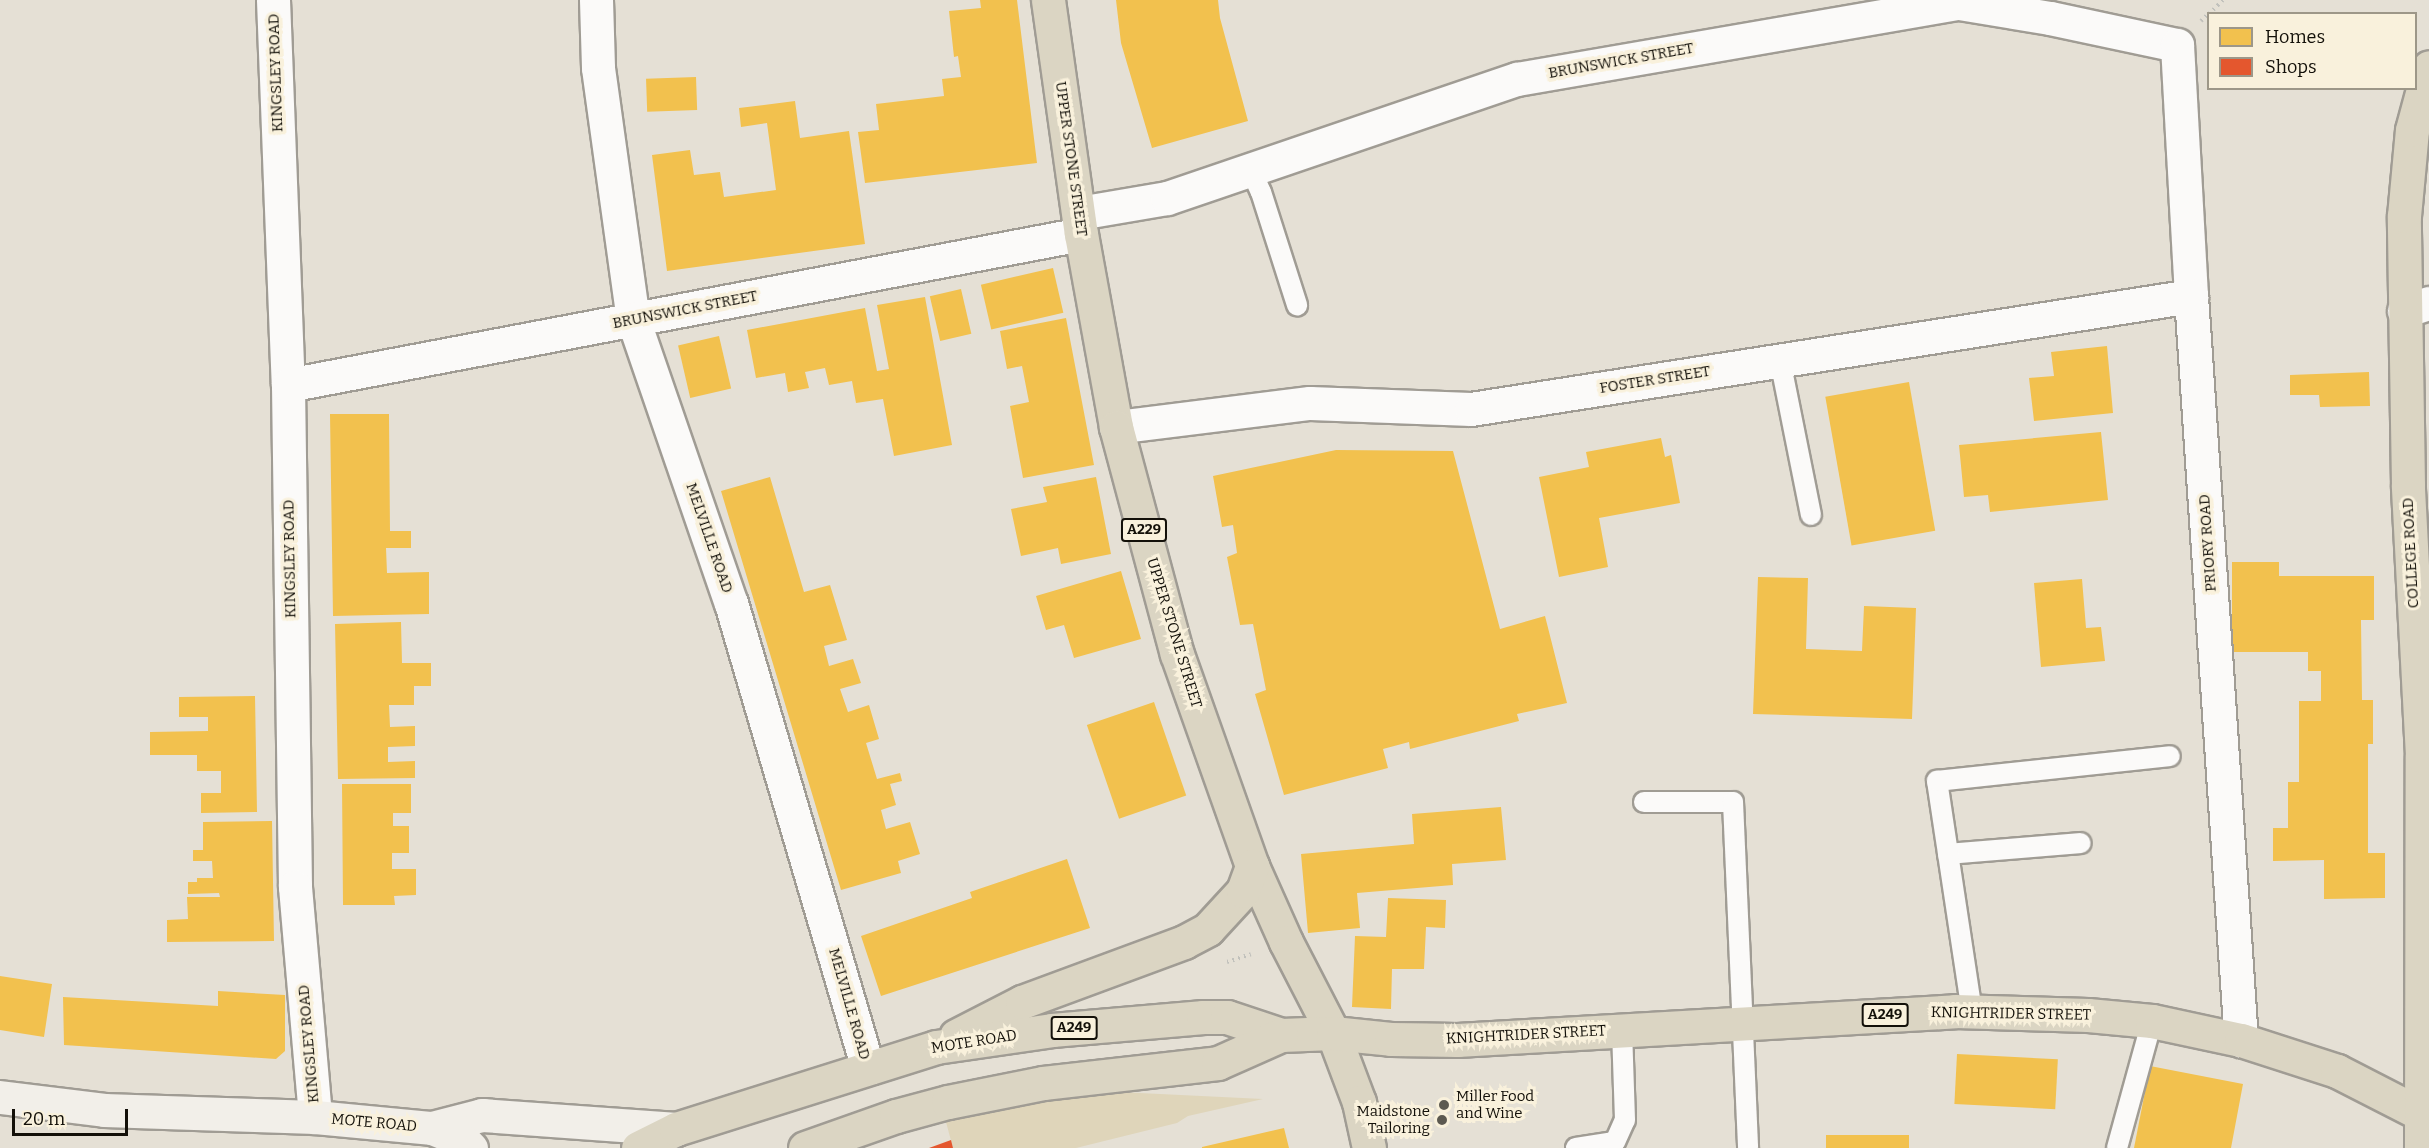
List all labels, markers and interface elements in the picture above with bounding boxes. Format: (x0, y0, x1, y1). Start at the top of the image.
legend (2207, 12, 2417, 90)
street label: KINGSLEY ROAD (265, 14, 287, 132)
text: Homes (2265, 26, 2325, 48)
street label: BRUNSWICK STREET (1547, 39, 1695, 83)
text: Shops (2265, 56, 2317, 78)
street label: UPPER STONE STREET (1051, 80, 1091, 238)
street label: BRUNSWICK STREET (611, 287, 759, 333)
street label: FOSTER STREET (1598, 362, 1712, 398)
street label: MELVILLE ROAD (682, 481, 736, 595)
street label: PRIORY ROAD (2196, 494, 2220, 592)
street label: COLLEGE ROAD (2399, 497, 2423, 609)
street label: KINGSLEY ROAD (280, 500, 300, 618)
road number: A229 (1120, 519, 1168, 541)
street label: UPPER STONE STREET (1143, 556, 1205, 710)
street label: MELVILLE ROAD (824, 946, 874, 1062)
street label: KINGSLEY ROAD (295, 984, 323, 1104)
road number: A249 (1861, 1004, 1909, 1026)
street label: KNIGHTRIDER STREET (1931, 1004, 2091, 1024)
road number: A249 (1050, 1017, 1098, 1039)
street label: KNIGHTRIDER STREET (1446, 1022, 1606, 1048)
street label: MOTE ROAD (930, 1026, 1018, 1058)
place label: Miller Food and Wine (1456, 1087, 1534, 1122)
scale bar (15, 1097, 130, 1135)
marker: Miller Food and Wine (1437, 1098, 1451, 1112)
place label: Maidstone Tailoring (1357, 1102, 1430, 1137)
text: 20 m (23, 1108, 65, 1130)
street label: MOTE ROAD (330, 1110, 418, 1136)
marker: Maidstone Tailoring (1435, 1113, 1449, 1127)

